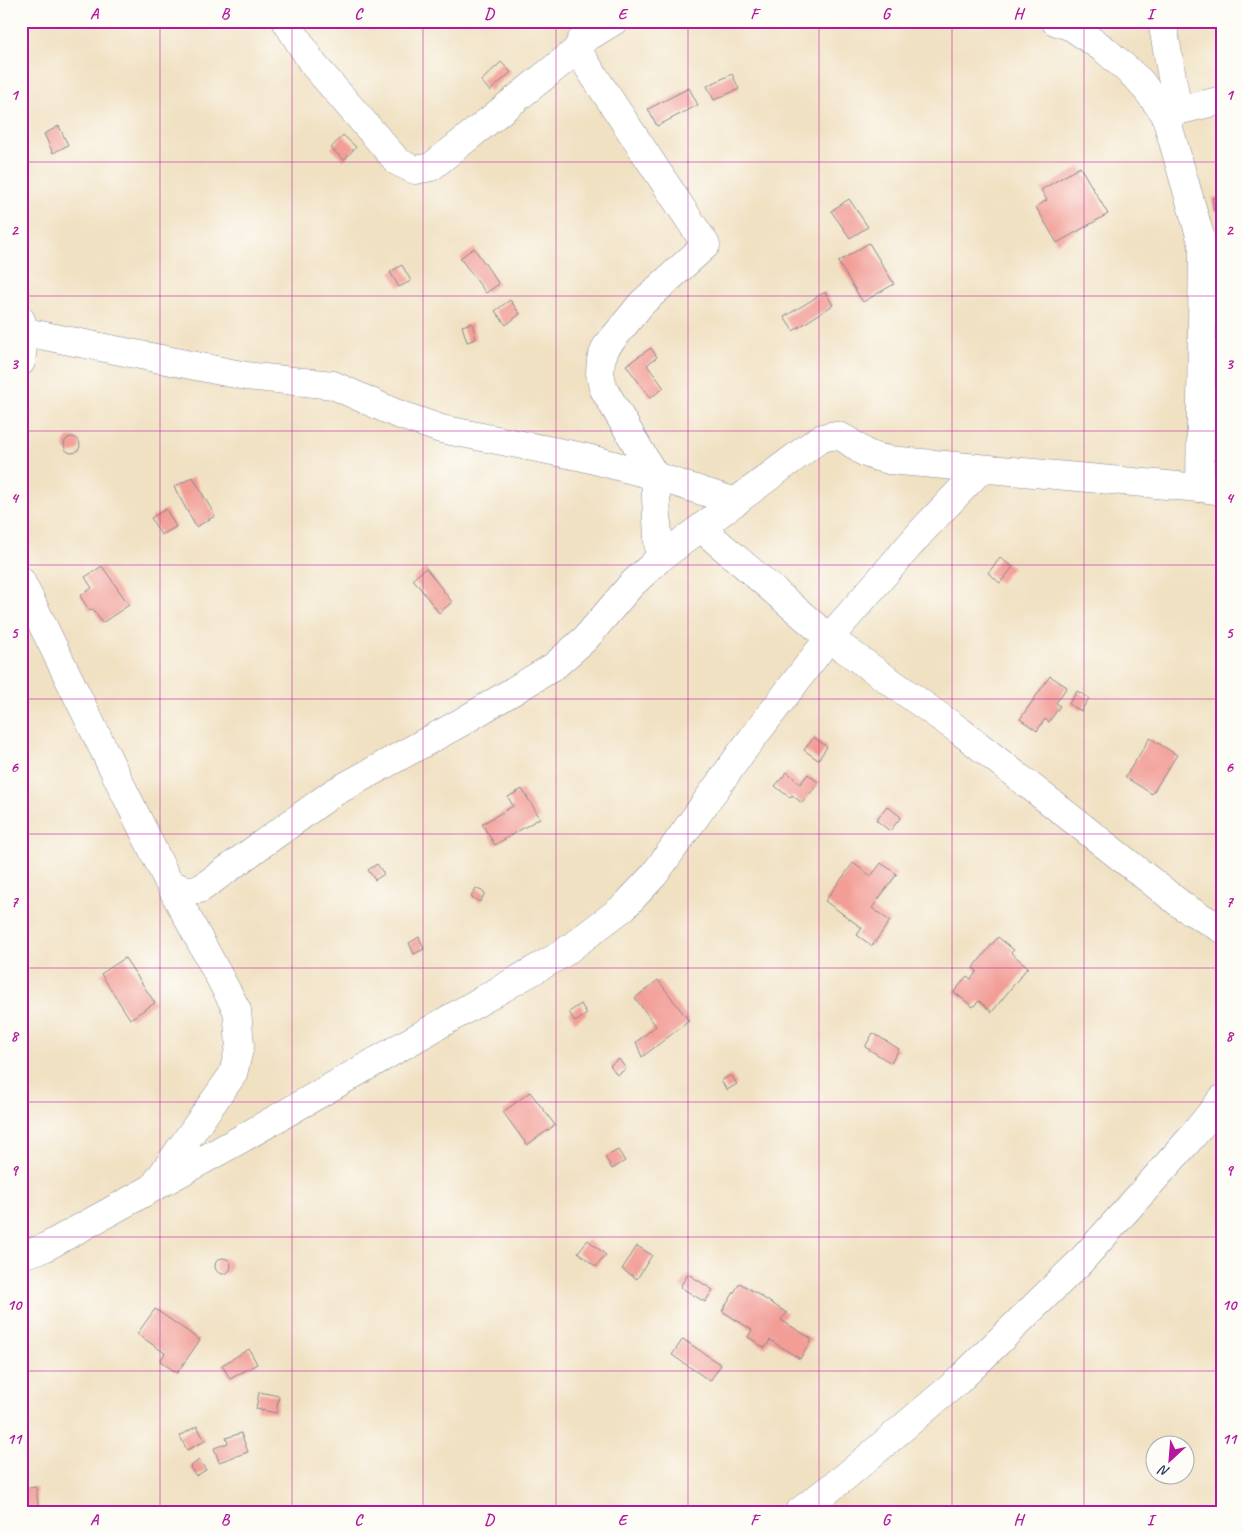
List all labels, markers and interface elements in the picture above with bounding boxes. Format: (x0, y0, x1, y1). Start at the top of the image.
text: A (90, 4, 100, 24)
text: B (221, 4, 231, 24)
text: C (354, 4, 364, 24)
text: D (484, 4, 495, 24)
text: E (618, 4, 629, 24)
text: F (750, 4, 761, 24)
text: G (882, 4, 892, 24)
text: H (1013, 4, 1025, 24)
text: I (1147, 4, 1157, 24)
text: 1 (10, 85, 19, 105)
text: 1 (1225, 85, 1234, 105)
text: 2 (10, 220, 19, 240)
text: 2 (1225, 220, 1234, 240)
text: 3 (10, 354, 19, 374)
text: 3 (1225, 354, 1234, 374)
text: 4 (10, 488, 19, 508)
text: 4 (1225, 488, 1234, 508)
text: 5 (11, 623, 20, 643)
text: 5 (1226, 623, 1235, 643)
text: 6 (10, 757, 19, 777)
text: 6 (1225, 757, 1234, 777)
text: 7 (10, 892, 19, 912)
text: 7 (1225, 892, 1234, 912)
text: 8 (10, 1026, 19, 1046)
text: 8 (1225, 1026, 1234, 1046)
text: 9 (10, 1160, 19, 1180)
text: 9 (1225, 1160, 1234, 1180)
text: 10 (7, 1295, 23, 1315)
text: 10 (1222, 1295, 1238, 1315)
text: 11 (7, 1429, 23, 1449)
text: 11 (1222, 1429, 1238, 1449)
north arrow (1146, 1436, 1196, 1486)
text: N (1155, 1461, 1172, 1481)
text: A (90, 1510, 100, 1530)
text: B (221, 1510, 231, 1530)
text: C (354, 1510, 364, 1530)
text: D (484, 1510, 495, 1530)
text: E (618, 1510, 629, 1530)
text: F (750, 1510, 761, 1530)
text: G (882, 1510, 892, 1530)
text: H (1013, 1510, 1025, 1530)
text: I (1147, 1510, 1157, 1530)

